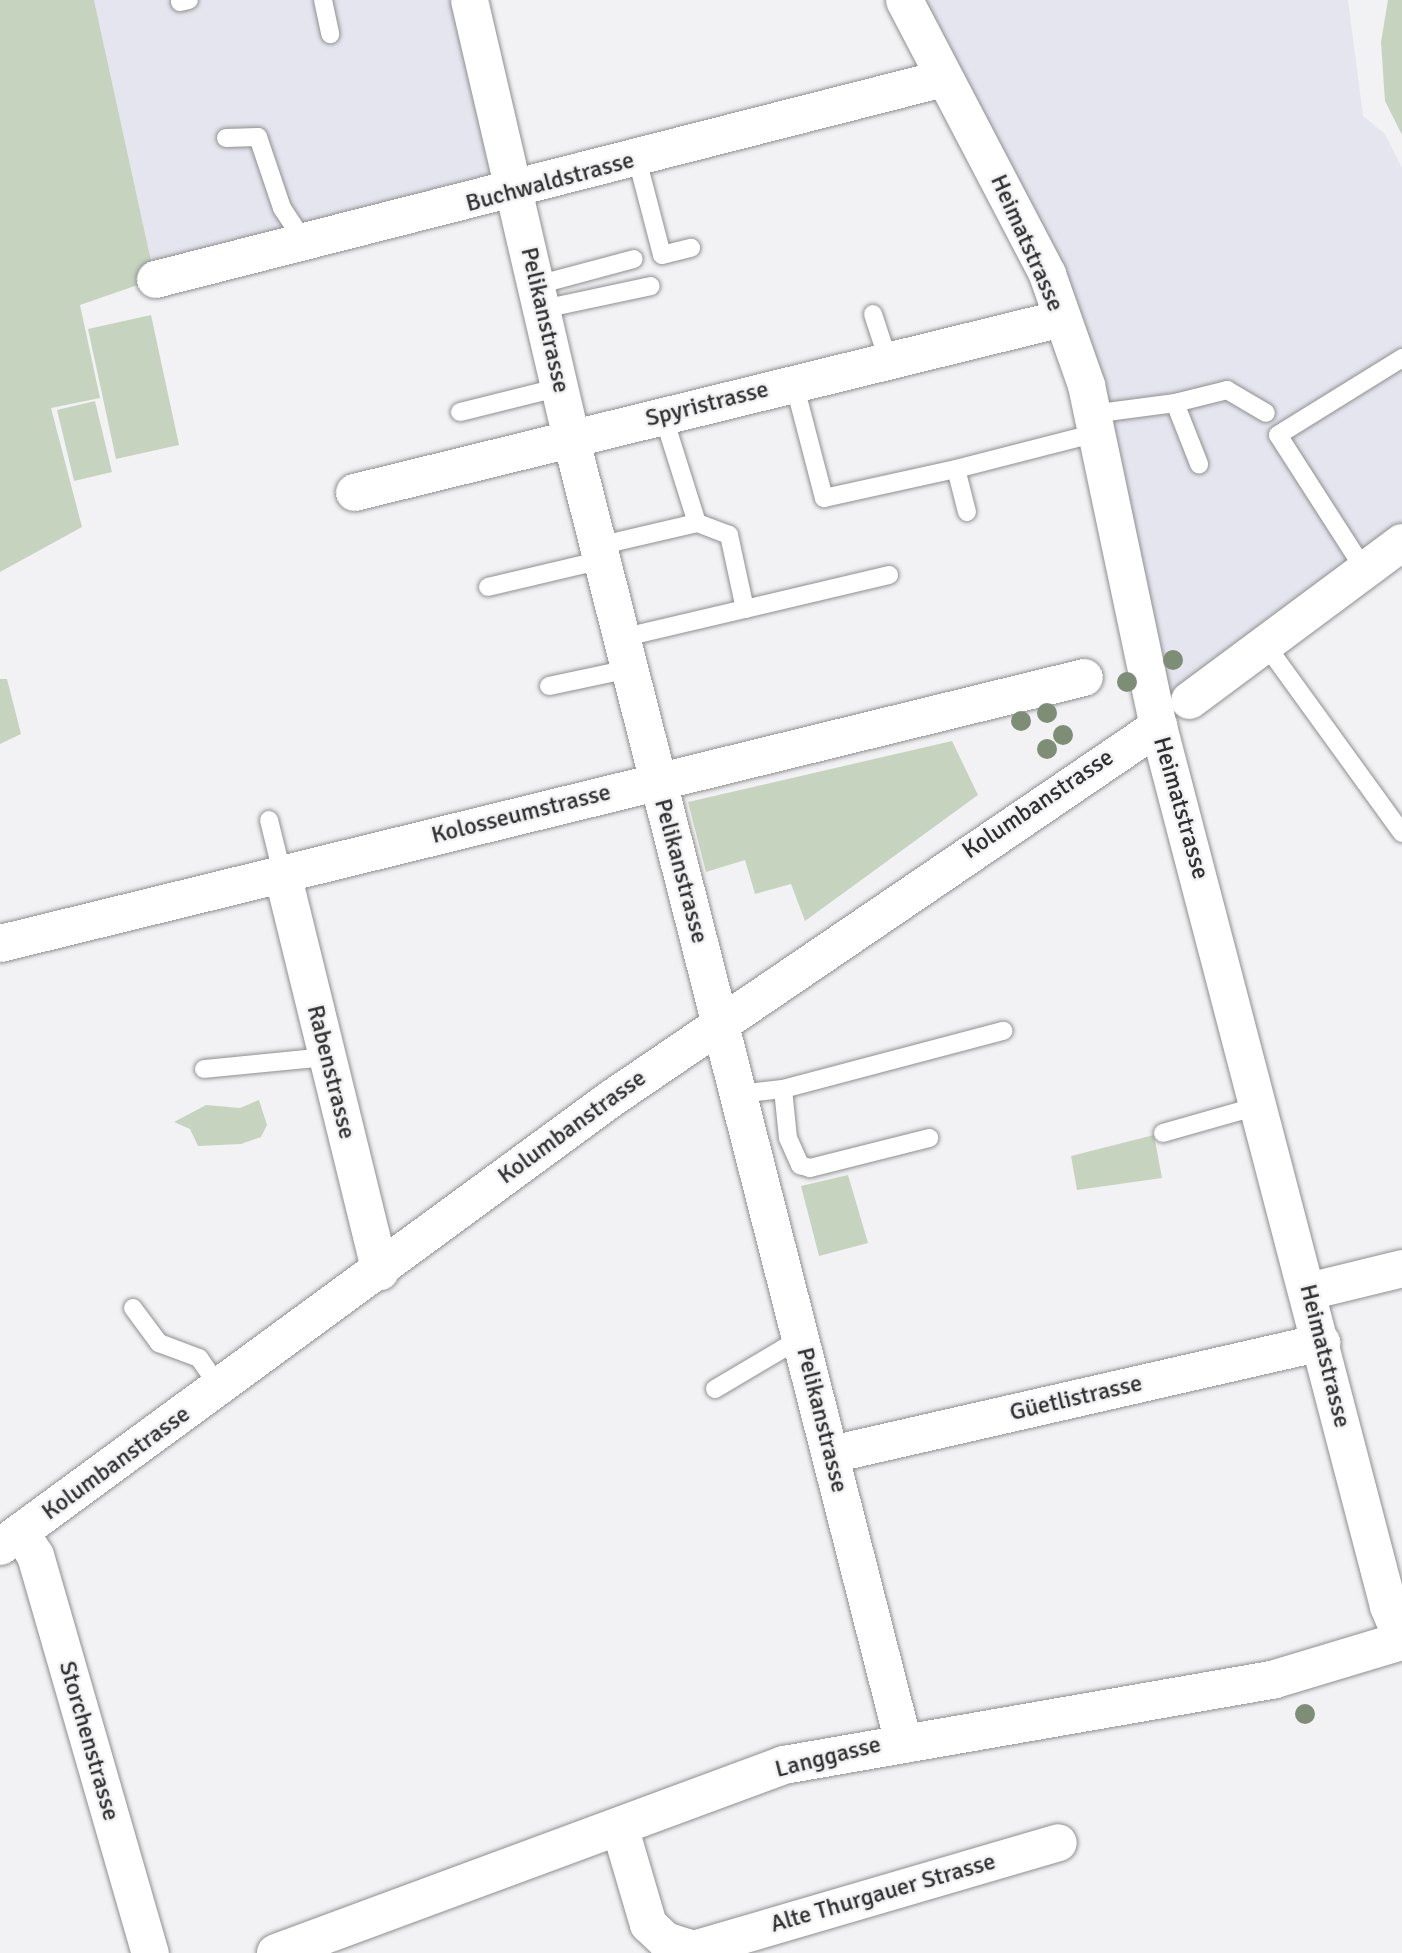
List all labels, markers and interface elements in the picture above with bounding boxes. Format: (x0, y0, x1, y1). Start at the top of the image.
street label: Buchwaldstrasse (463, 146, 637, 218)
street label: Heimatstrasse (984, 170, 1070, 316)
street label: Pelikanstrasse (514, 244, 576, 396)
street label: Spyristrasse (643, 375, 771, 433)
street label: Heimatstrasse (1147, 733, 1215, 883)
street label: Kolumbanstrasse (957, 743, 1119, 865)
street label: Kolosseumstrasse (428, 778, 614, 850)
street label: Pelikanstrasse (648, 796, 714, 946)
street label: Rabenstrasse (300, 1002, 362, 1142)
street label: Kolumbanstrasse (492, 1064, 652, 1190)
street label: Heimatstrasse (1293, 1281, 1357, 1431)
street label: Pelikanstrasse (790, 1345, 854, 1495)
street label: Güetlistrasse (1007, 1369, 1145, 1427)
street label: Kolumbanstrasse (36, 1400, 196, 1526)
street label: Storchenstrasse (52, 1658, 126, 1824)
street label: Langgasse (772, 1730, 884, 1784)
street label: Alte Thurgauer Strasse (767, 1847, 999, 1939)

